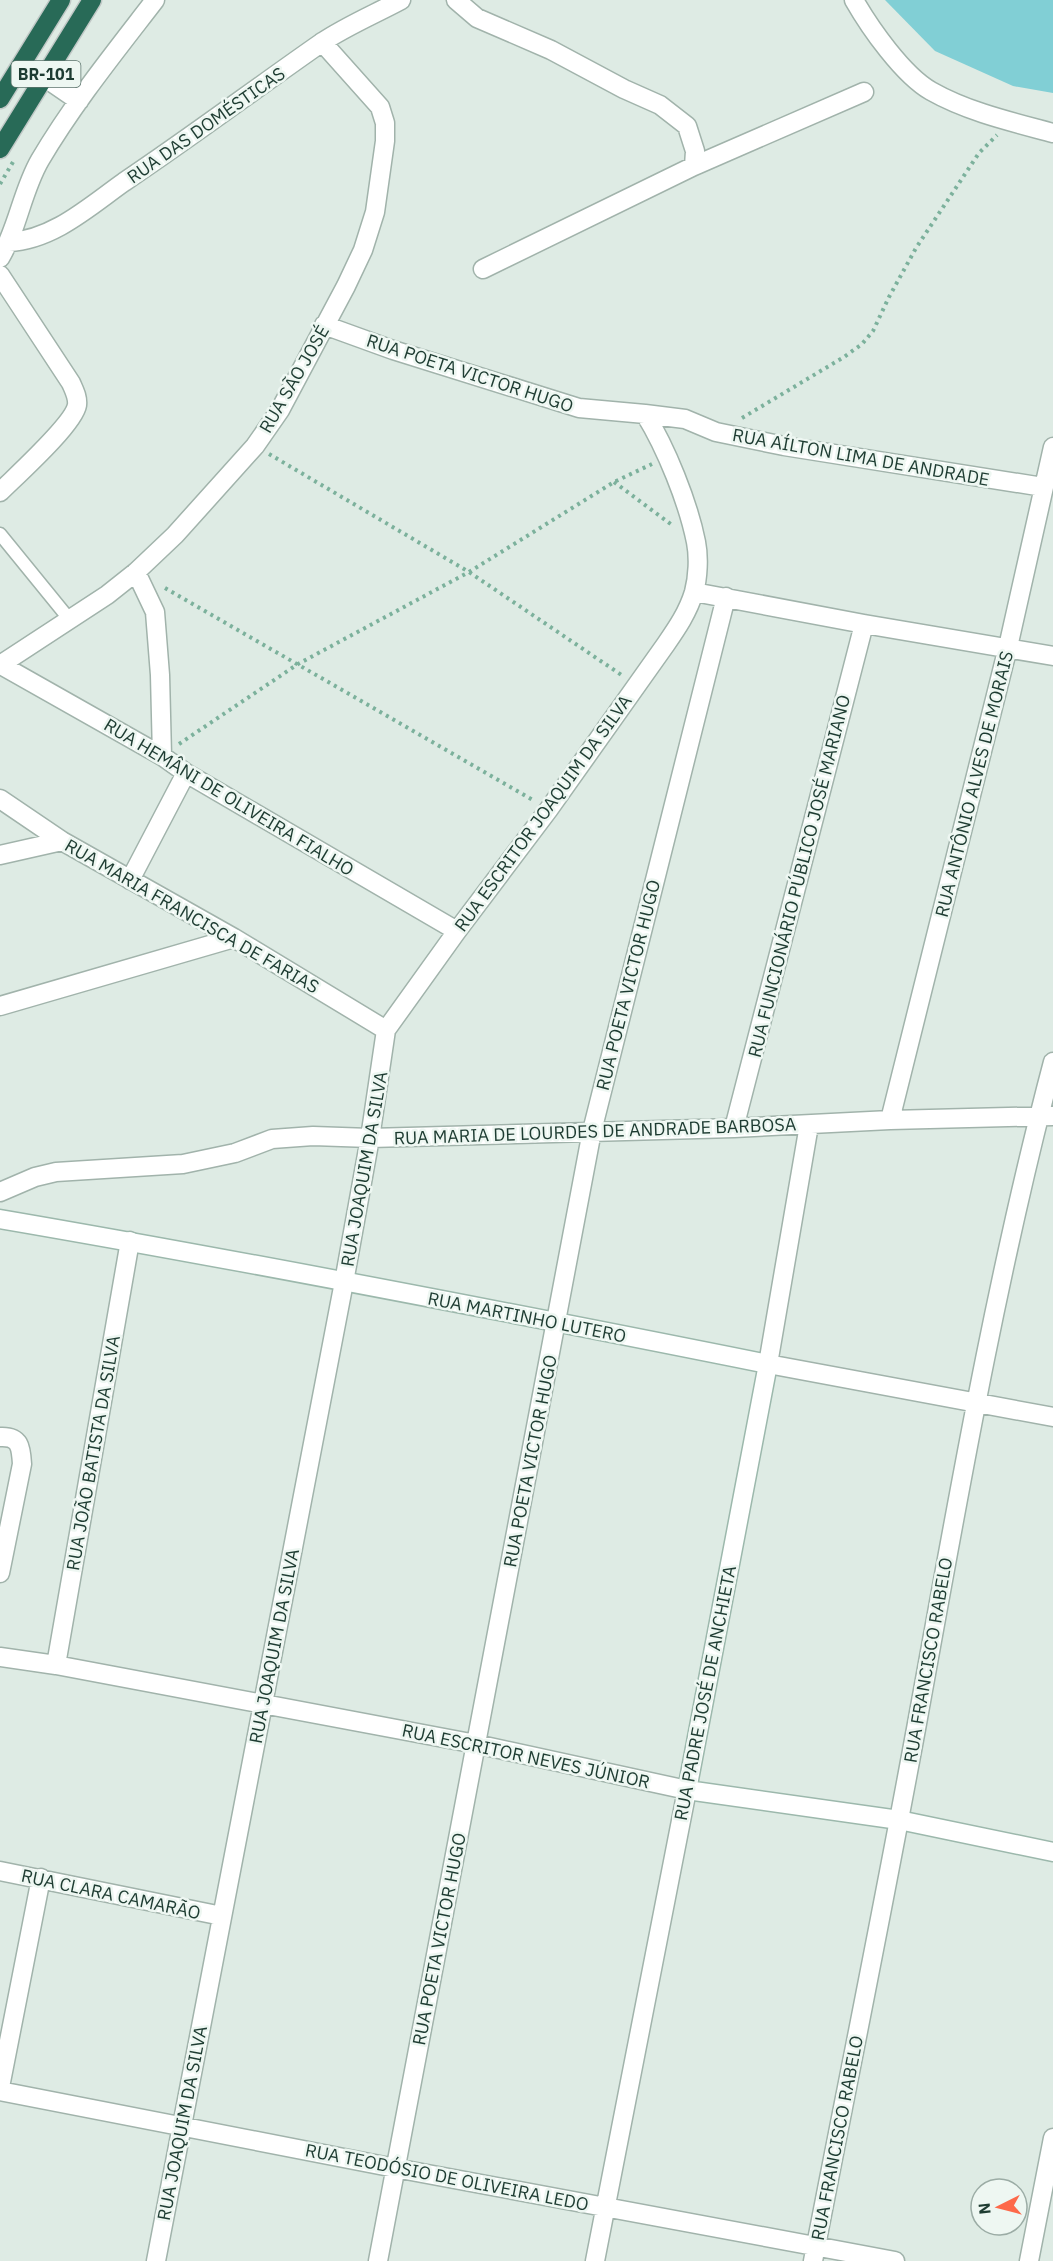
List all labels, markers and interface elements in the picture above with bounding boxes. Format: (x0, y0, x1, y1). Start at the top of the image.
road number: BR-101 (12, 61, 80, 87)
street label: RUA DAS DOMÉSTICAS (122, 62, 290, 188)
street label: RUA SÃO JOSÉ (254, 321, 334, 437)
street label: RUA POETA VICTOR HUGO (364, 329, 576, 417)
street label: RUA AÍLTON LIMA DE ANDRADE (731, 423, 991, 491)
street label: RUA ANTÔNIO ALVES DE MORAIS (930, 649, 1018, 919)
street label: RUA ESCRITOR JOAQUIM DA SILVA (449, 690, 637, 936)
street label: RUA FUNCIONÁRIO PÚBLICO JOSÉ MARIANO (743, 692, 855, 1060)
street label: RUA HEMÂNI DE OLIVEIRA FIALHO (100, 713, 358, 881)
street label: RUA MARIA FRANCISCA DE FARIAS (61, 834, 323, 998)
street label: RUA POETA VICTOR HUGO (591, 877, 665, 1093)
street label: RUA JOAQUIM DA SILVA (335, 1069, 393, 1268)
street label: RUA MARIA DE LOURDES DE ANDRADE BARBOSA (393, 1112, 797, 1150)
street label: RUA MARTINHO LUTERO (426, 1286, 628, 1348)
street label: RUA JOÃO BATISTA DA SILVA (61, 1333, 125, 1572)
street label: RUA POETA VICTOR HUGO (498, 1353, 562, 1569)
street label: RUA JOAQUIM DA SILVA (244, 1546, 304, 1745)
street label: RUA FRANCISCO RABELO (899, 1555, 957, 1765)
street label: RUA PADRE JOSÉ DE ANCHIETA (669, 1563, 741, 1823)
street label: RUA ESCRITOR NEVES JÚNIOR (400, 1718, 652, 1794)
street label: RUA POETA VICTOR HUGO (407, 1831, 471, 2047)
street label: RUA CLARA CAMARÃO (19, 1864, 203, 1924)
street label: RUA JOAQUIM DA SILVA (152, 2023, 212, 2222)
street label: RUA FRANCISCO RABELO (806, 2034, 868, 2242)
street label: RUA TEODÓSIO DE OLIVEIRA LEDO (303, 2138, 591, 2216)
north arrow (969, 2177, 1029, 2237)
text: N (974, 2202, 995, 2215)

